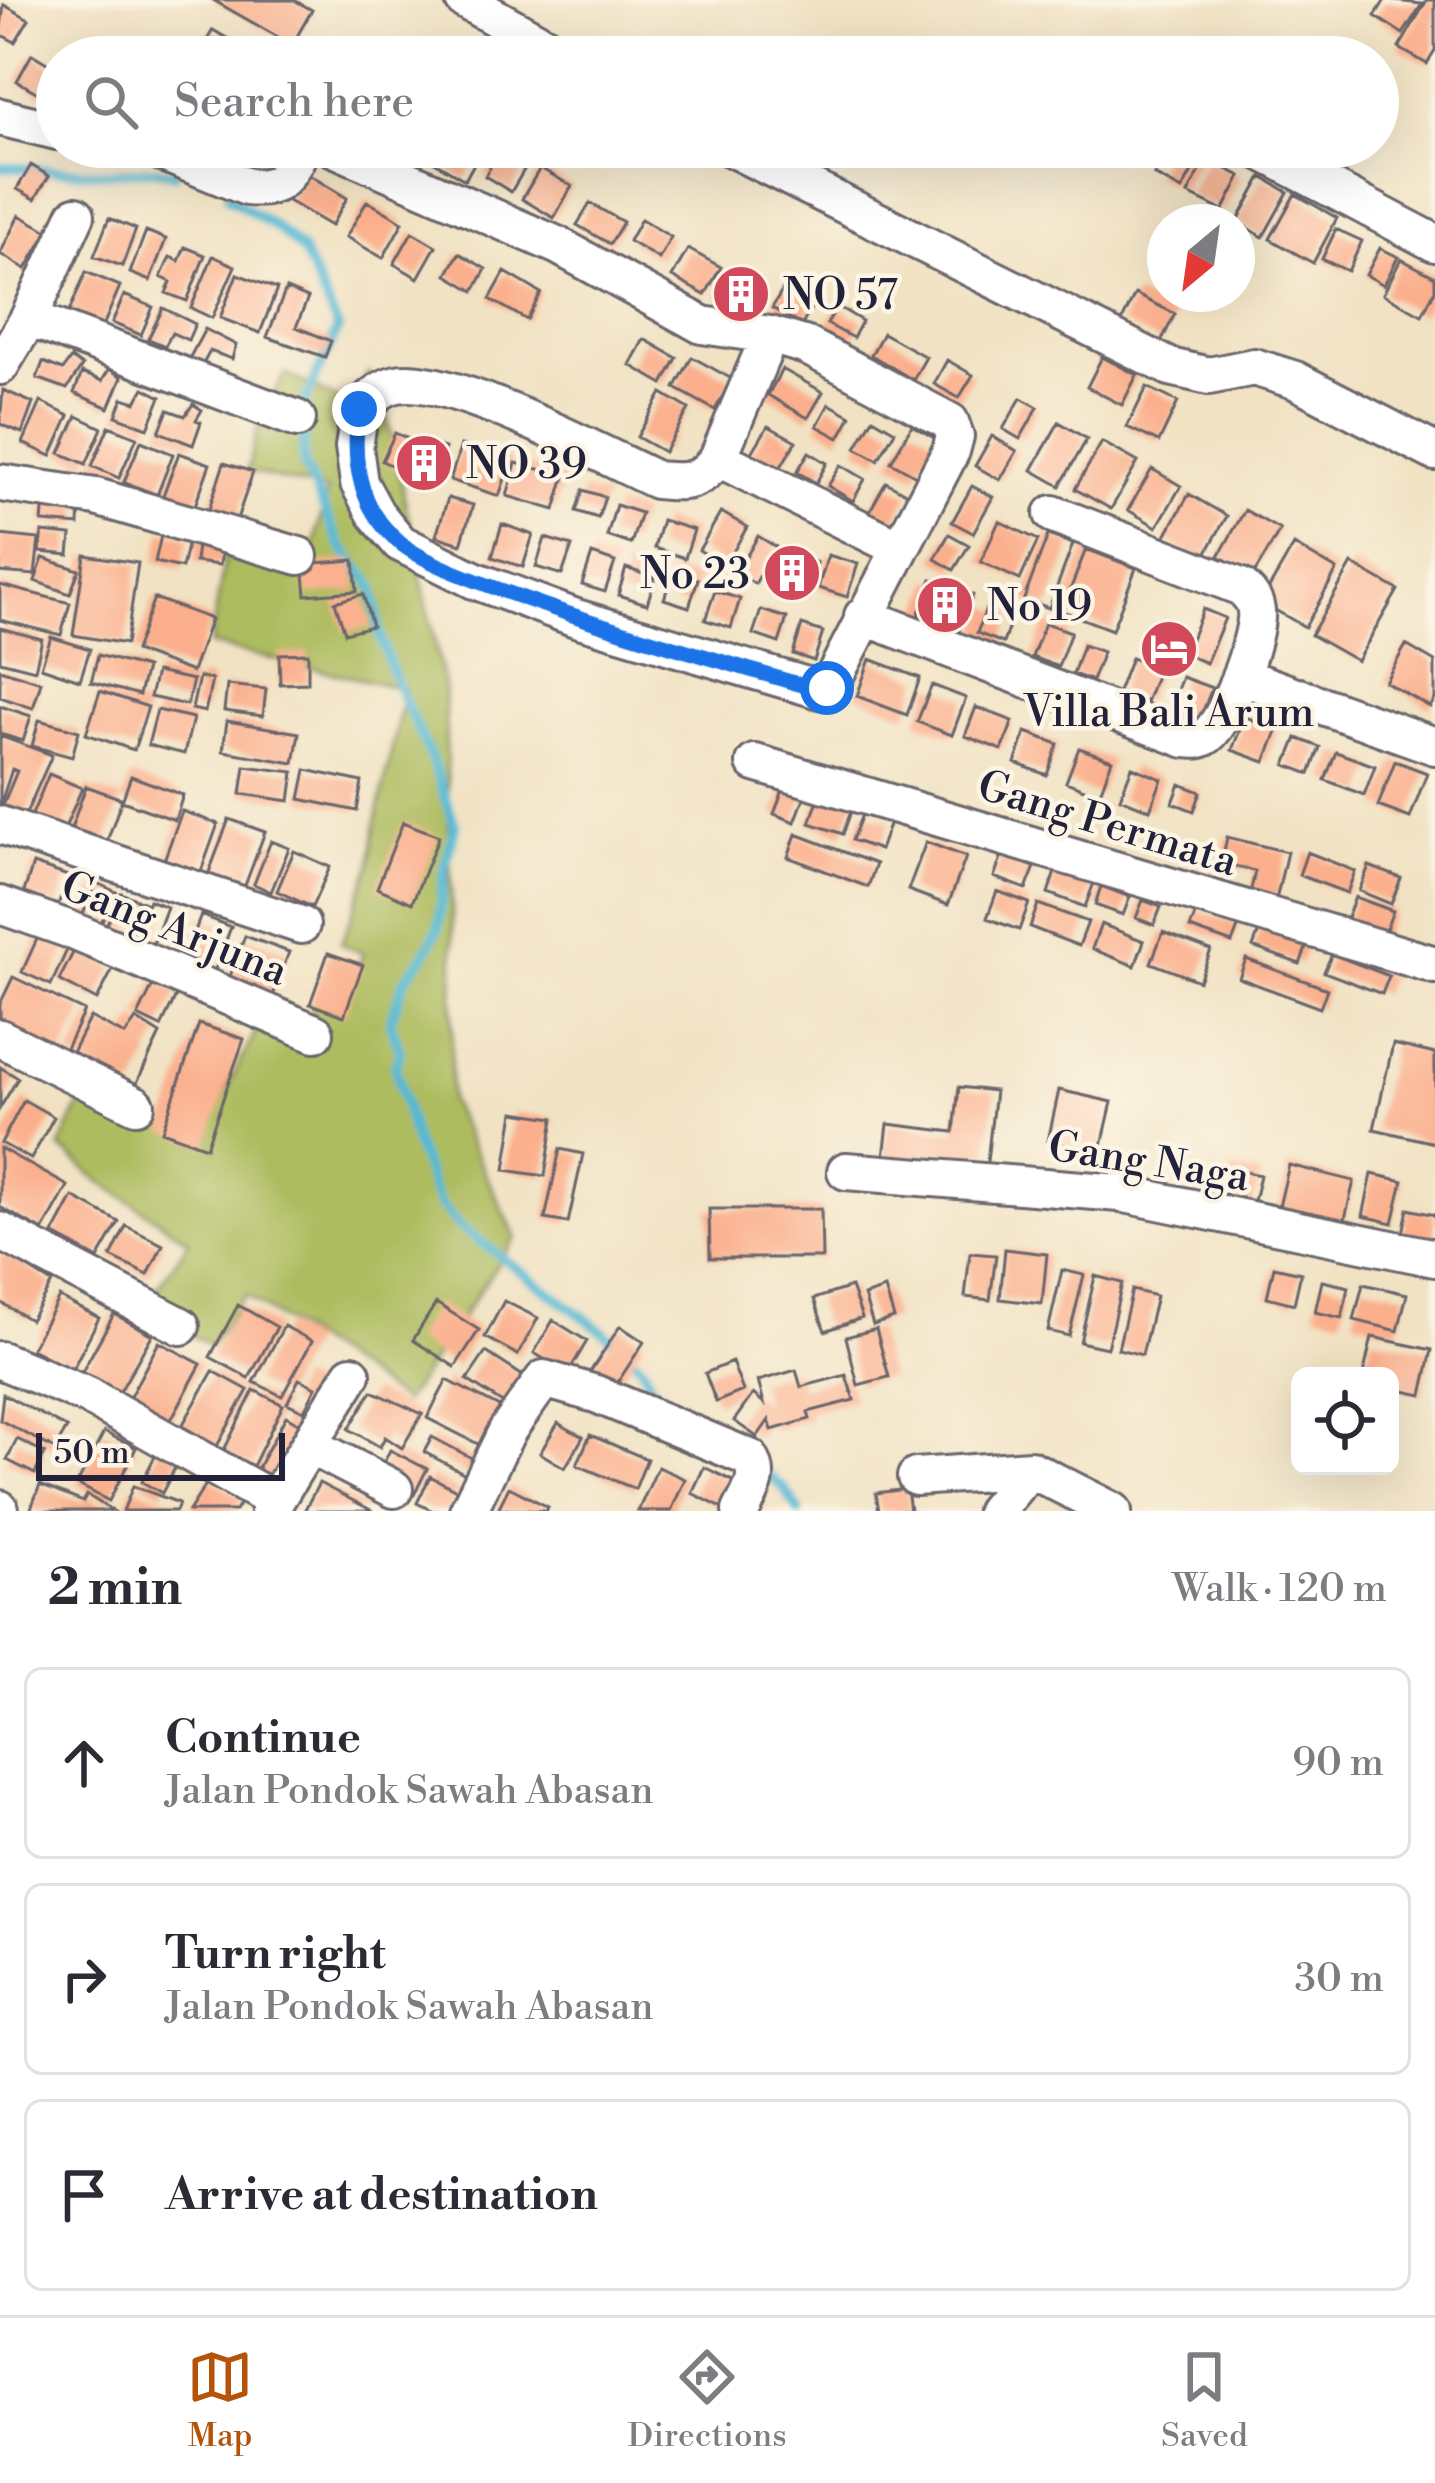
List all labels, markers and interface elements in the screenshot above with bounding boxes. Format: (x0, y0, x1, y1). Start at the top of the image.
search box (36, 36, 1399, 168)
icon: search (78, 69, 144, 135)
text: Search here (174, 74, 414, 131)
north arrow (1147, 204, 1255, 312)
building icon: NO 57 (710, 263, 772, 325)
place label: NO 57 (783, 270, 898, 323)
route end (332, 382, 386, 436)
building icon: NO 39 (393, 432, 455, 494)
place label: NO 39 (466, 439, 587, 492)
building icon: No 23 (761, 542, 823, 604)
place label: No 23 (640, 549, 750, 602)
building icon: No 19 (914, 574, 976, 636)
place label: No 19 (987, 581, 1092, 634)
hotel icon: Villa Bali Arum (1138, 618, 1200, 680)
route start (800, 661, 854, 715)
place label: Villa Bali Arum (1023, 687, 1314, 740)
street label: Gang Permata (971, 760, 1244, 890)
street label: Gang Arjuna (53, 860, 296, 1000)
street label: Gang Naga (1044, 1120, 1253, 1206)
map controls (1291, 1367, 1399, 1475)
button: locate (1291, 1367, 1399, 1475)
scale bar (36, 1427, 285, 1480)
text: 50 m (54, 1433, 130, 1474)
text: 2 min (48, 1557, 182, 1621)
text: Walk · 120 m (1172, 1565, 1387, 1614)
text: Continue (165, 1710, 361, 1767)
icon: ahead (51, 1730, 117, 1796)
text: 90 m (1292, 1739, 1384, 1788)
text: Jalan Pondok Sawah Abasan (165, 1767, 654, 1816)
text: Turn right (165, 1926, 386, 1983)
icon: right (51, 1946, 117, 2012)
text: 30 m (1294, 1955, 1384, 2004)
text: Jalan Pondok Sawah Abasan (165, 1983, 654, 2032)
icon: arrive (51, 2162, 117, 2228)
text: Arrive at destination (165, 2167, 598, 2224)
tab: Map (187, 2344, 253, 2457)
tab: Directions (628, 2344, 787, 2457)
tab: Saved (1161, 2344, 1248, 2457)

